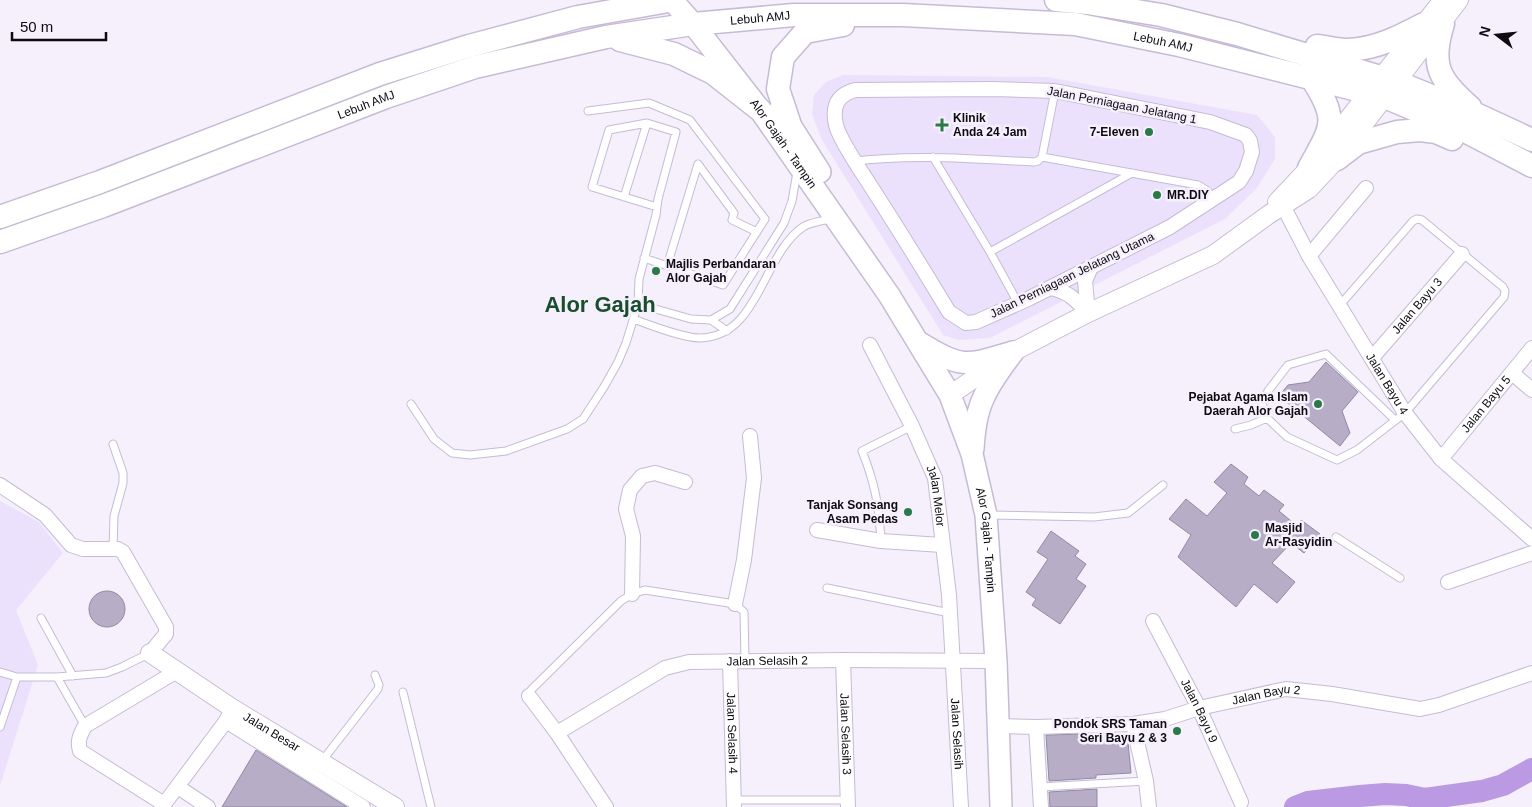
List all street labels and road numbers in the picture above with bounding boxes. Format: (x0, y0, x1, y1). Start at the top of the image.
street label: Lebuh AMJ (730, 8, 791, 28)
street label: Lebuh AMJ (1132, 29, 1194, 55)
street label: Jalan Perniagaan Jelatang 1 (1046, 84, 1198, 126)
street label: Lebuh AMJ (335, 88, 396, 122)
street label: Alor Gajah - Tampin (747, 96, 820, 191)
street label: Jalan Perniagaan Jelatang Utama (988, 229, 1157, 321)
street label: Jalan Bayu 3 (1389, 275, 1445, 337)
street label: Jalan Bayu 4 (1363, 350, 1411, 417)
street label: Jalan Bayu 5 (1459, 373, 1514, 435)
street label: Jalan Melor (923, 463, 948, 527)
street label: Alor Gajah - Tampin (973, 486, 998, 593)
street label: Jalan Selasih 2 (726, 653, 808, 669)
street label: Jalan Bayu 9 (1178, 676, 1221, 745)
street label: Jalan Bayu 2 (1231, 682, 1301, 708)
street label: Jalan Selasih 4 (724, 692, 740, 774)
street label: Jalan Selasih 3 (837, 693, 854, 775)
street label: Jalan Selasih (948, 698, 966, 770)
street label: Jalan Besar (241, 710, 302, 754)

